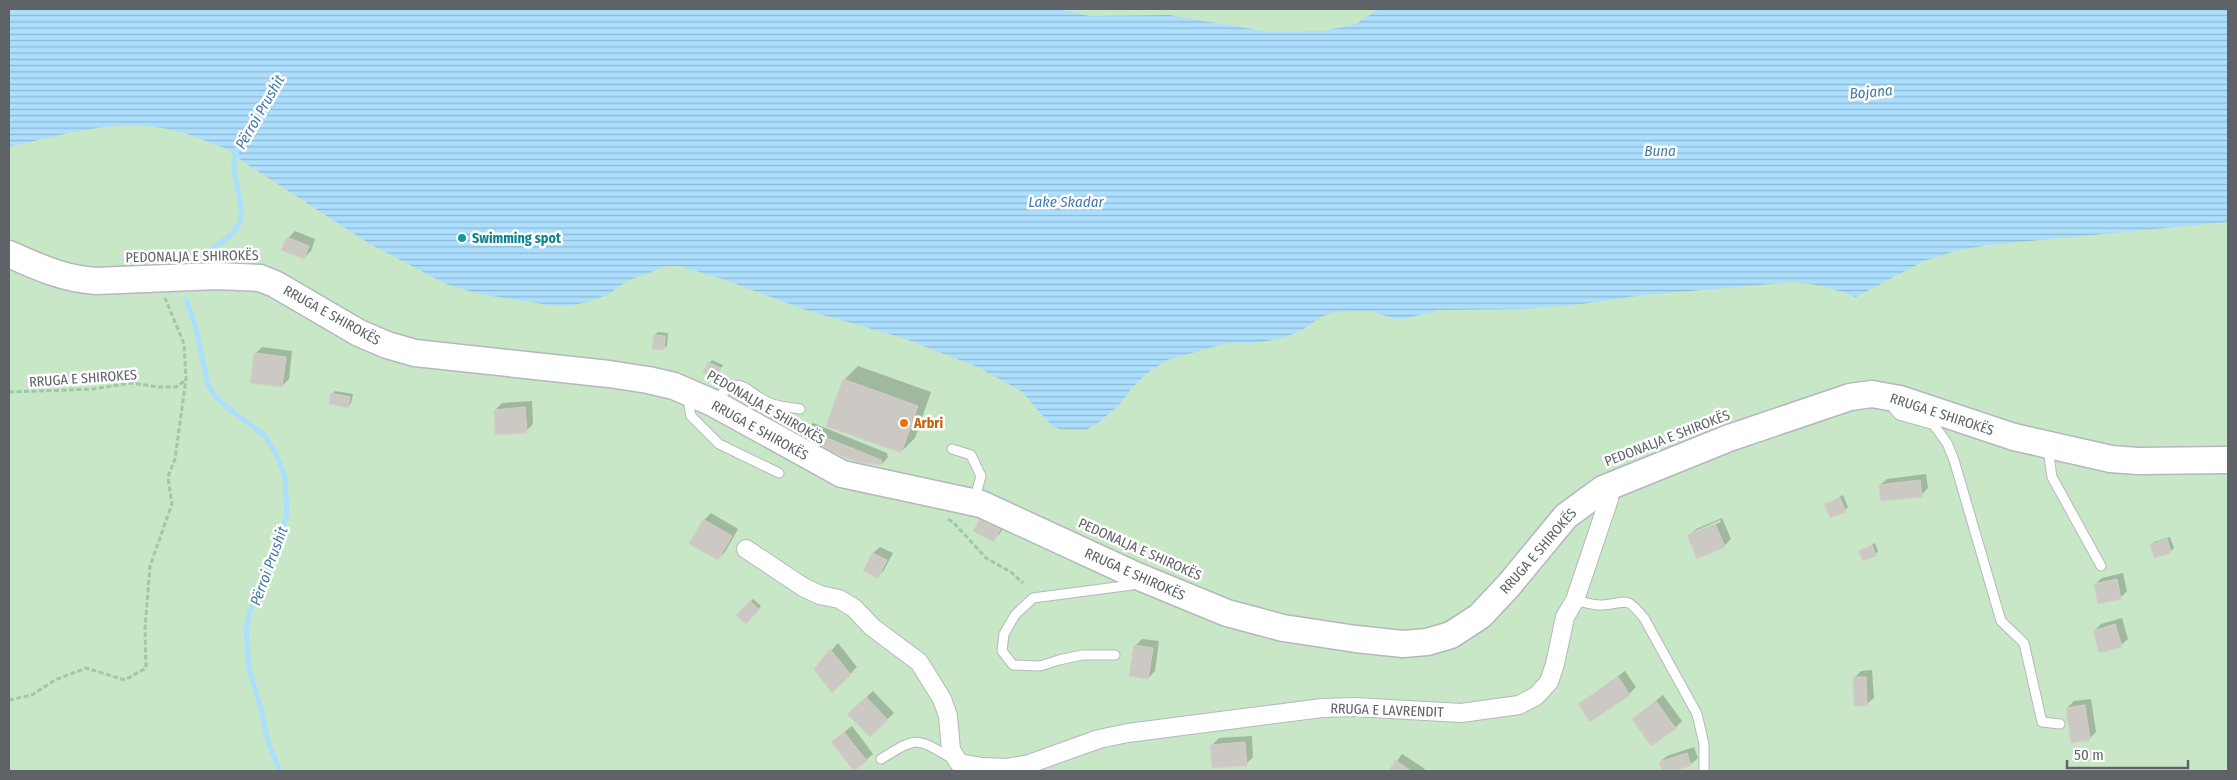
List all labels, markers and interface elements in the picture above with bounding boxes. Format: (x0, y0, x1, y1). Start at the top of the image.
water label: Përroi Prushit (232, 72, 288, 152)
water label: Bojana (1849, 81, 1894, 103)
water label: Buna (1644, 142, 1676, 160)
water label: Lake Skadar (1028, 193, 1105, 211)
place label: Swimming spot (472, 230, 562, 247)
marker: Swimming spot (456, 232, 468, 244)
street label: PEDONALJA E SHIROKËS (125, 247, 259, 266)
street label: RRUGA E SHIROKËS (280, 282, 383, 349)
street label: RRUGA E SHIROKES (29, 366, 138, 391)
street label: PEDONALJA E SHIROKËS (704, 367, 828, 448)
street label: RRUGA E SHIROKËS (1888, 390, 1996, 439)
street label: RRUGA E SHIROKËS (708, 397, 811, 464)
street label: PEDONALJA E SHIROKËS (1602, 407, 1732, 470)
place label: Arbri (913, 415, 943, 432)
marker: Arbri (898, 417, 910, 429)
street label: RRUGA E SHIROKËS (1497, 505, 1580, 598)
street label: PEDONALJA E SHIROKËS (1076, 515, 1204, 584)
water label: Përroi Prushit (246, 524, 292, 608)
street label: RRUGA E SHIROKËS (1082, 545, 1188, 604)
street label: RRUGA E LAVRENDIT (1330, 700, 1444, 721)
scale bar (2067, 738, 2188, 770)
text: 50 m (2074, 746, 2104, 764)

